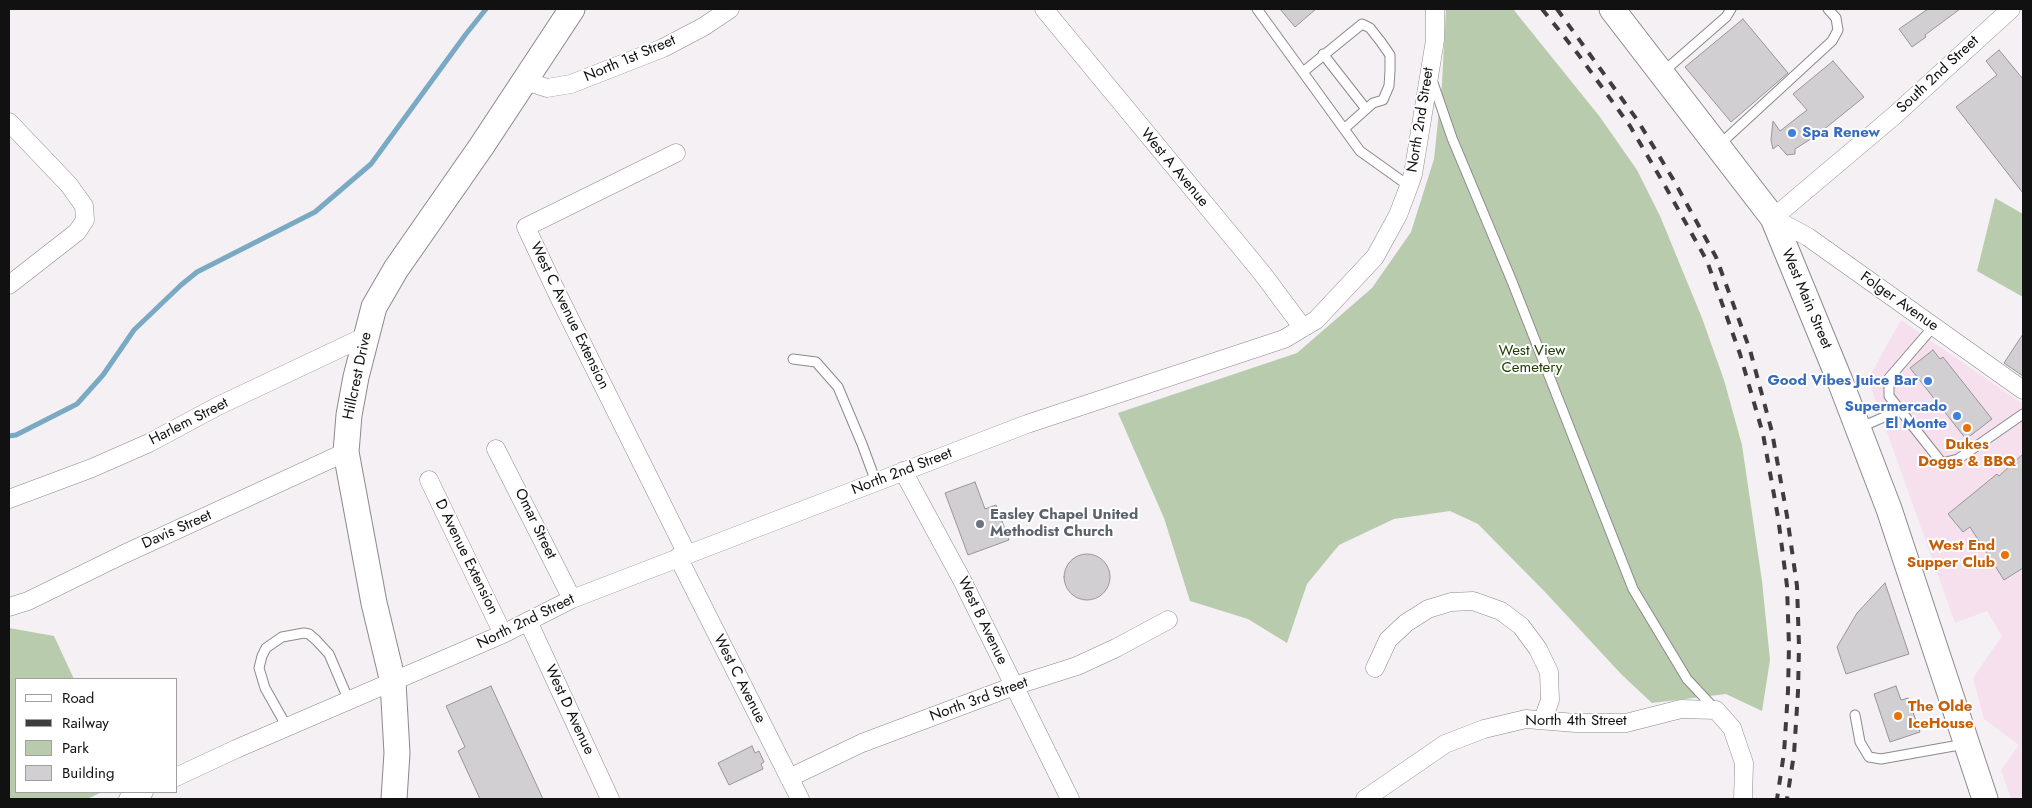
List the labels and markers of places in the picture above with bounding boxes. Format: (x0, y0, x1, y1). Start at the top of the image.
place label: Spa Renew (1802, 124, 1880, 142)
marker: Spa Renew (1786, 127, 1798, 139)
place label: Good Vibes Juice Bar (1768, 372, 1918, 390)
marker: Good Vibes Juice Bar (1922, 375, 1934, 387)
place label: Supermercado El Monte (1845, 398, 1947, 433)
marker: Supermercado El Monte (1951, 410, 1963, 422)
marker: Dukes Doggs & BBQ (1961, 422, 1973, 434)
place label: Dukes Doggs & BBQ (1918, 436, 2016, 471)
place label: Easley Chapel United Methodist Church (990, 506, 1138, 541)
marker: Easley Chapel United Methodist Church (974, 518, 986, 530)
place label: West End Supper Club (1907, 537, 1995, 572)
marker: West End Supper Club (1999, 549, 2011, 561)
place label: The Olde IceHouse (1908, 698, 1974, 733)
marker: The Olde IceHouse (1892, 710, 1904, 722)

